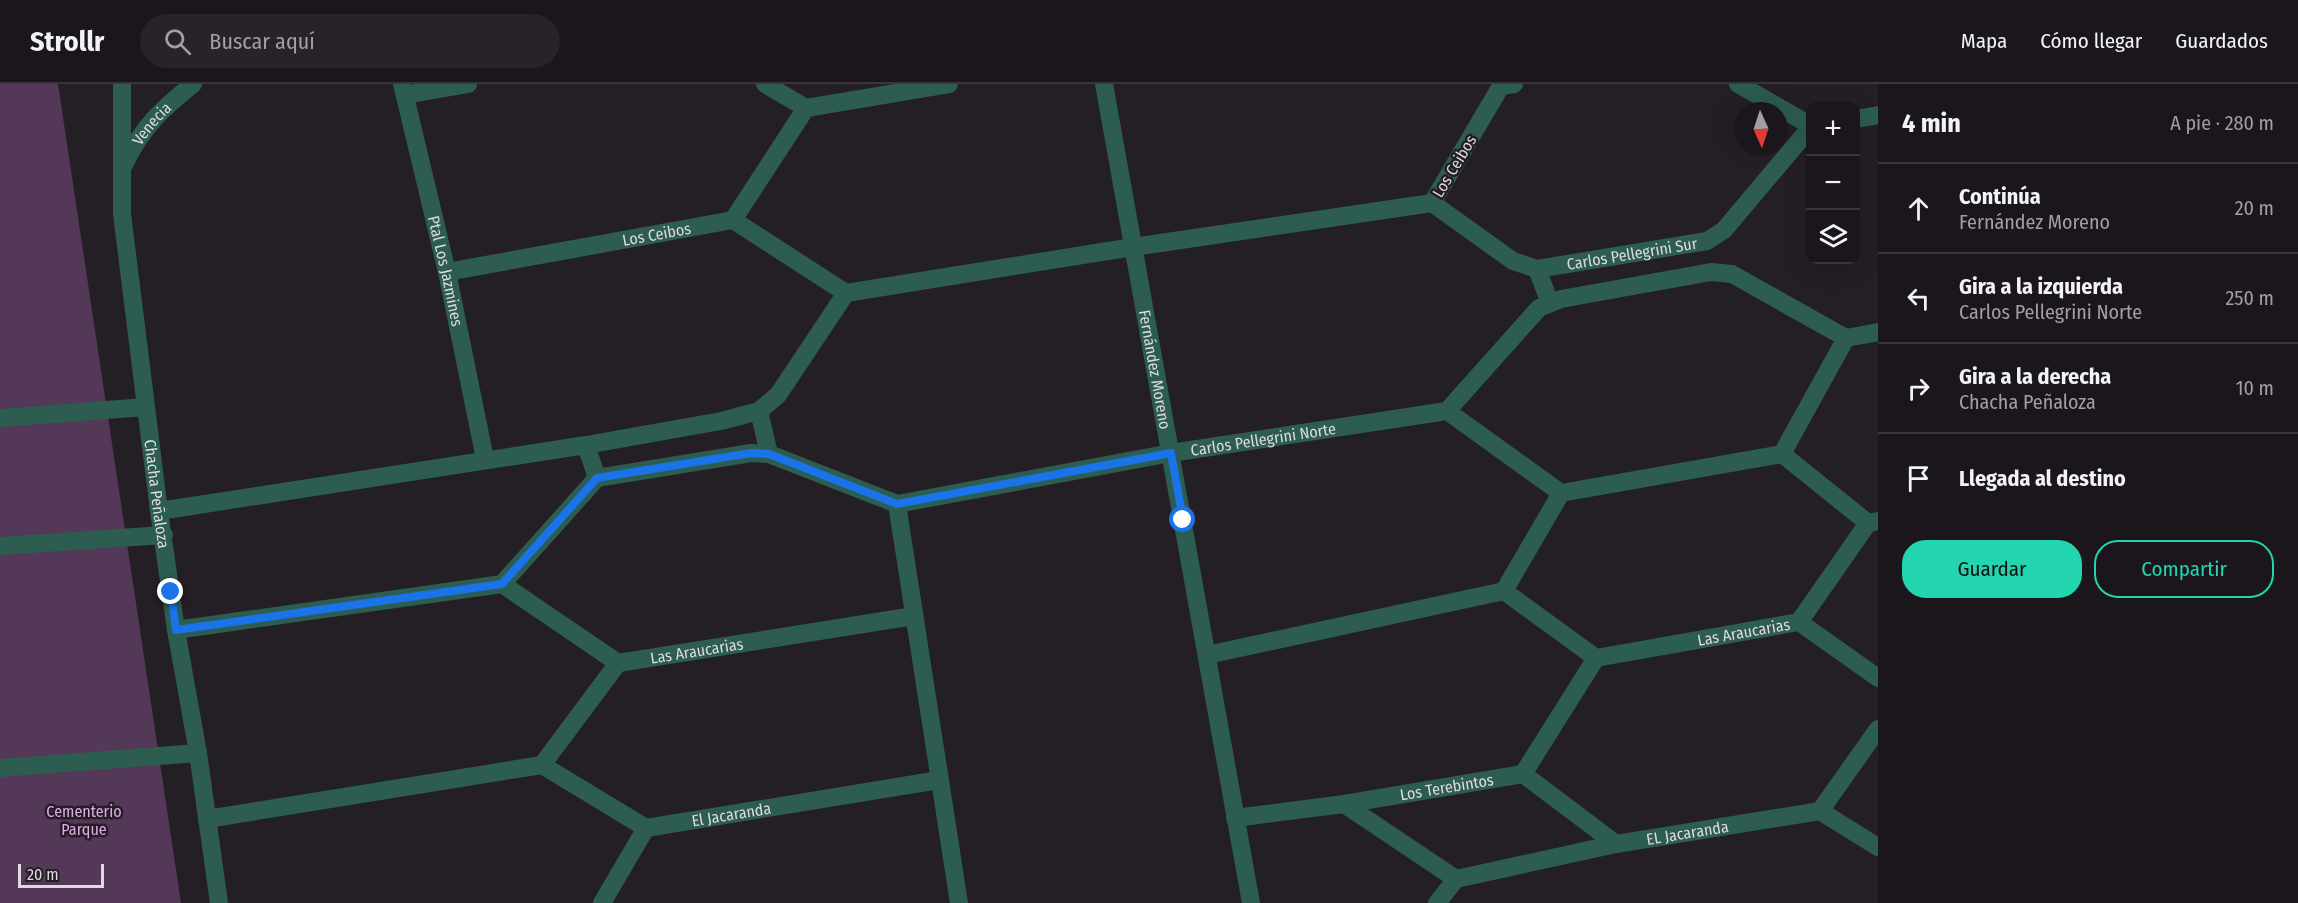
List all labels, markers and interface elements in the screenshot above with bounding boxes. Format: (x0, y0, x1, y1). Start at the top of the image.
search box (140, 14, 560, 68)
text: Strollr (30, 25, 104, 58)
icon: search (161, 25, 194, 58)
text: Buscar aquí (209, 28, 315, 55)
text: Mapa (1961, 28, 2007, 54)
text: Cómo llegar (2040, 28, 2142, 54)
text: Guardados (2175, 28, 2268, 54)
street label: Venecia (128, 98, 175, 149)
north arrow (1734, 102, 1788, 156)
map controls (1806, 102, 1860, 264)
button: + (1806, 102, 1860, 156)
text: 4 min (1902, 108, 1961, 139)
text: A pie · 280 m (2170, 111, 2274, 135)
street label: Los Ceibos (1428, 132, 1480, 201)
button: − (1806, 156, 1860, 210)
text: Continúa (1959, 183, 2041, 210)
icon: ahead (1902, 192, 1935, 225)
text: 20 m (2235, 196, 2274, 220)
button: layers (1806, 210, 1860, 264)
text: Fernández Moreno (1959, 210, 2110, 234)
street label: Ptal Los Jazmines (424, 214, 467, 328)
street label: Los Ceibos (621, 219, 693, 250)
street label: Carlos Pellegrini Sur (1565, 234, 1699, 274)
text: Gira a la izquierda (1959, 273, 2123, 300)
icon: left (1902, 282, 1935, 315)
text: 250 m (2226, 286, 2274, 310)
text: Carlos Pellegrini Norte (1959, 300, 2142, 324)
street label: Fernández Moreno (1135, 308, 1175, 431)
text: Gira a la derecha (1959, 363, 2111, 390)
icon: right (1902, 372, 1935, 405)
text: 10 m (2236, 376, 2274, 400)
text: Chacha Peñaloza (1959, 390, 2096, 414)
street label: Carlos Pellegrini Norte (1189, 419, 1337, 460)
street label: Chacha Peñaloza (140, 438, 173, 550)
icon: arrive (1902, 462, 1935, 495)
text: Llegada al destino (1959, 465, 2126, 492)
route start (1169, 506, 1195, 532)
button: Guardar (1902, 540, 2082, 598)
button: Compartir (2094, 540, 2274, 598)
route end (157, 578, 183, 604)
street label: Las Araucarias (1696, 615, 1792, 650)
street label: Las Araucarias (649, 634, 745, 668)
street label: Los Terebintos (1399, 770, 1495, 804)
street label: El Jacaranda (690, 799, 772, 830)
park label: Cementerio Parque (46, 802, 122, 839)
street label: EL Jacaranda (1645, 817, 1730, 849)
scale bar (18, 861, 104, 888)
text: 20 m (27, 865, 58, 884)

